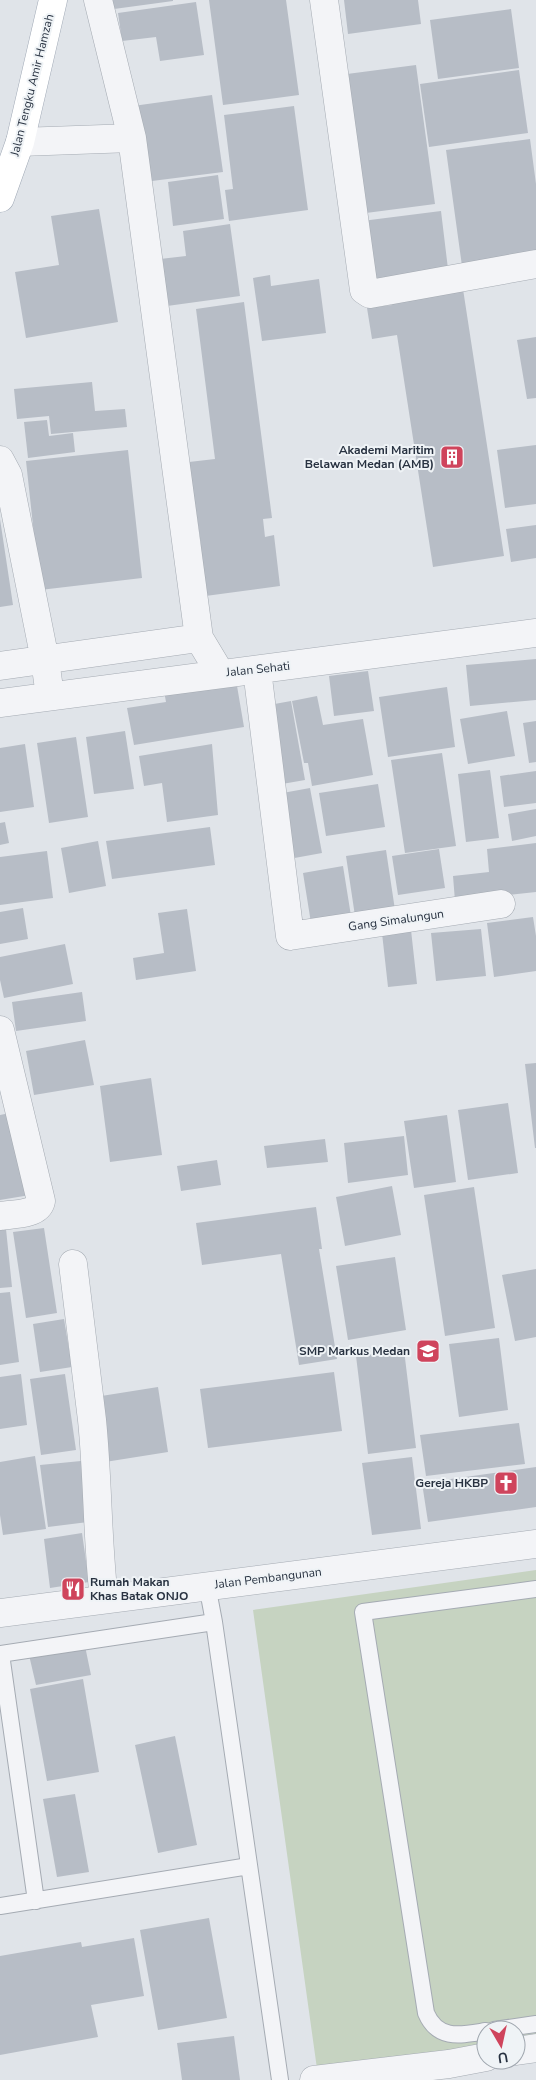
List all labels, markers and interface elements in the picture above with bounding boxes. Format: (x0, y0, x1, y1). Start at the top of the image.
street label: Jalan Tengku Amir Hamzah (6, 12, 57, 159)
place label: Akademi Maritim Belawan Medan (AMB) (305, 442, 434, 472)
building icon: Akademi Maritim Belawan Medan (AMB) (439, 444, 465, 470)
street label: Jalan Sehati (224, 658, 291, 680)
street label: Gang Simalungun (347, 905, 445, 935)
school or university icon: SMP Markus Medan (415, 1338, 441, 1364)
place label: SMP Markus Medan (299, 1343, 410, 1359)
church icon: Gereja HKBP (493, 1470, 519, 1496)
place label: Gereja HKBP (415, 1475, 488, 1491)
street label: Jalan Pembangunan (212, 1563, 323, 1593)
place label: Rumah Makan Khas Batak ONJO (90, 1574, 188, 1604)
restaurant icon: Rumah Makan Khas Batak ONJO (60, 1576, 86, 1602)
north arrow (476, 2020, 526, 2070)
text: U (496, 2047, 510, 2068)

